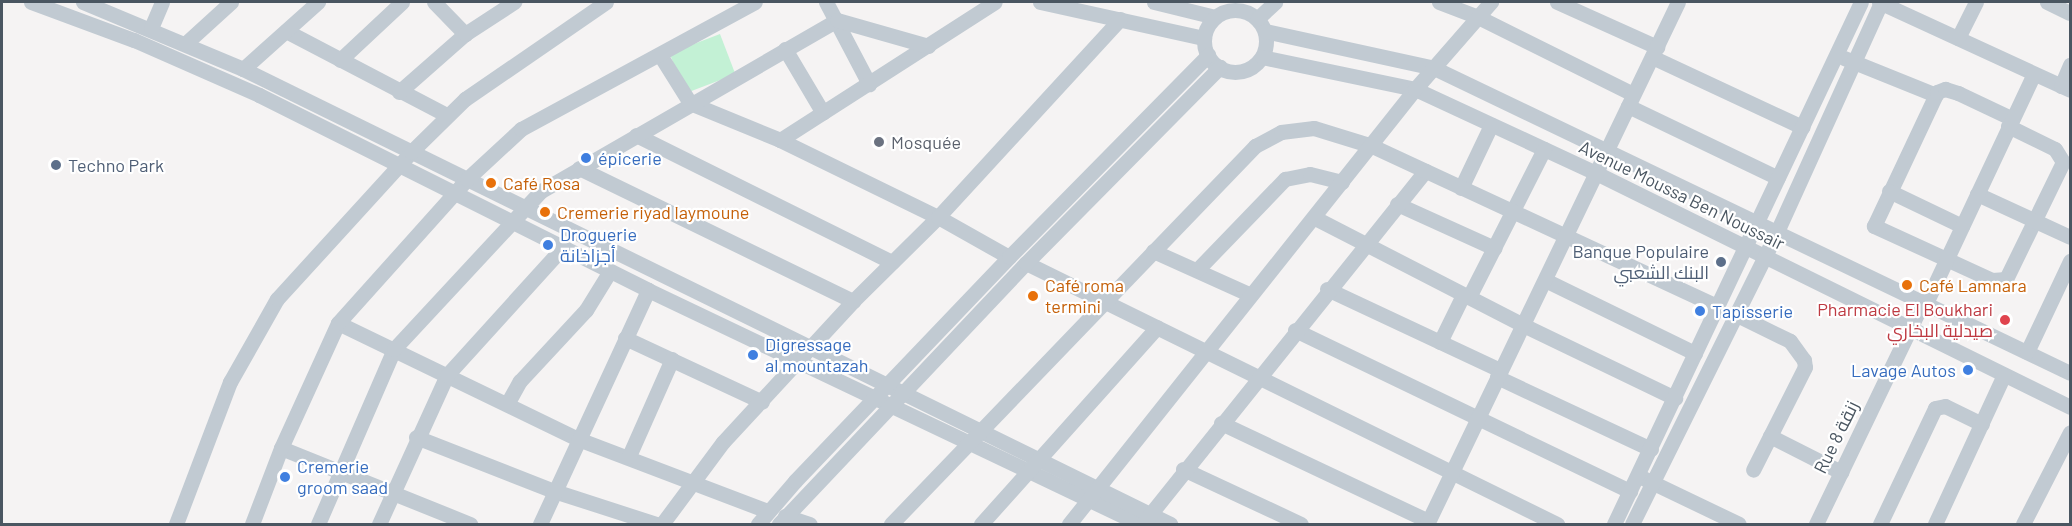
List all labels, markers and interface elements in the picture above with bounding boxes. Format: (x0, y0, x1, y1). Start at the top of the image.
place label: Mosquée (891, 131, 961, 153)
marker: Mosquée (872, 135, 886, 149)
street label: Avenue Moussa Ben Noussair (1576, 136, 1788, 254)
place label: épicerie (598, 147, 662, 169)
marker: épicerie (579, 151, 593, 165)
place label: Techno Park (68, 154, 164, 176)
marker: Techno Park (49, 158, 63, 172)
place label: Café Rosa (503, 172, 580, 194)
marker: Café Rosa (484, 176, 498, 190)
place label: Cremerie riyad laymoune (557, 201, 749, 223)
marker: Cremerie riyad laymoune (538, 205, 552, 219)
place label: Droguerie أجزاخانة (560, 224, 637, 266)
marker: Droguerie أجزاخانة (541, 238, 555, 252)
place label: Banque Populaire البنك الشعبي (1572, 241, 1709, 284)
marker: Banque Populaire البنك الشعبي (1714, 255, 1728, 269)
place label: Café Lamnara (1919, 274, 2027, 296)
place label: Café roma termini (1045, 275, 1124, 318)
marker: Café Lamnara (1900, 278, 1914, 292)
marker: Café roma termini (1026, 289, 1040, 303)
place label: Pharmacie El Boukhari صيدلية البخاري (1817, 299, 1993, 342)
place label: Tapisserie (1712, 300, 1793, 322)
marker: Tapisserie (1693, 304, 1707, 318)
marker: Pharmacie El Boukhari صيدلية البخاري (1998, 313, 2012, 327)
place label: Digressage al mountazah (765, 334, 869, 376)
marker: Digressage al mountazah (746, 348, 760, 362)
place label: Lavage Autos (1851, 359, 1956, 381)
marker: Lavage Autos (1961, 363, 1975, 377)
street label: Rue 8 زنقة (1809, 397, 1863, 477)
place label: Cremerie groom saad (297, 456, 388, 498)
marker: Cremerie groom saad (278, 470, 292, 484)

